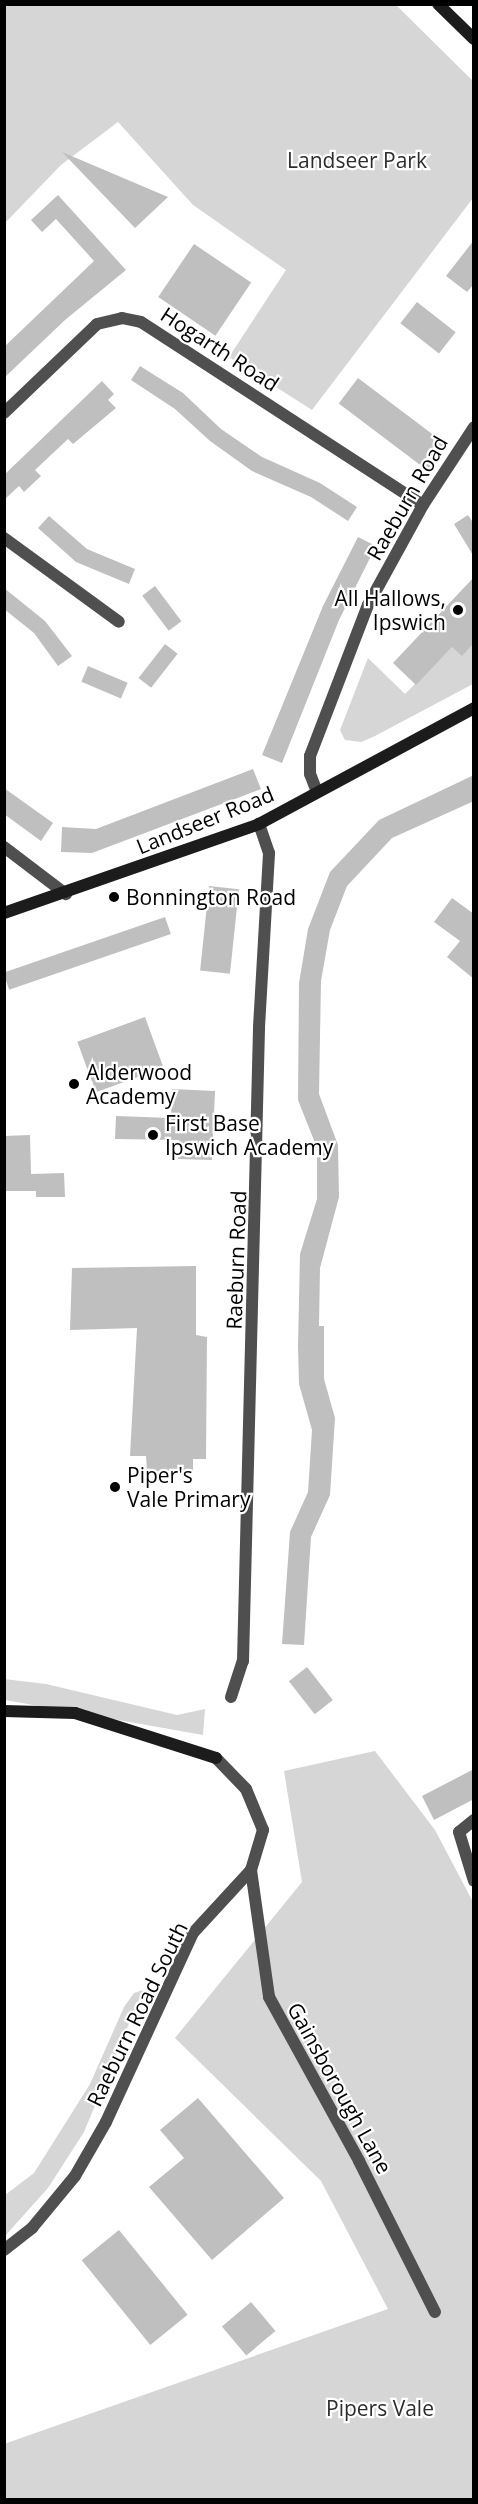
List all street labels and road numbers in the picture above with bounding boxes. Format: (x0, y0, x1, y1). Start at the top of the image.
street label: Hogarth Road (156, 301, 284, 397)
street label: Raeburn Road (361, 431, 453, 565)
street label: Landseer Road (133, 781, 277, 859)
street label: Raeburn Road (221, 1190, 251, 1330)
street label: Raeburn Road South (81, 1918, 193, 2110)
street label: Gainsborough Lane (283, 1998, 397, 2178)

